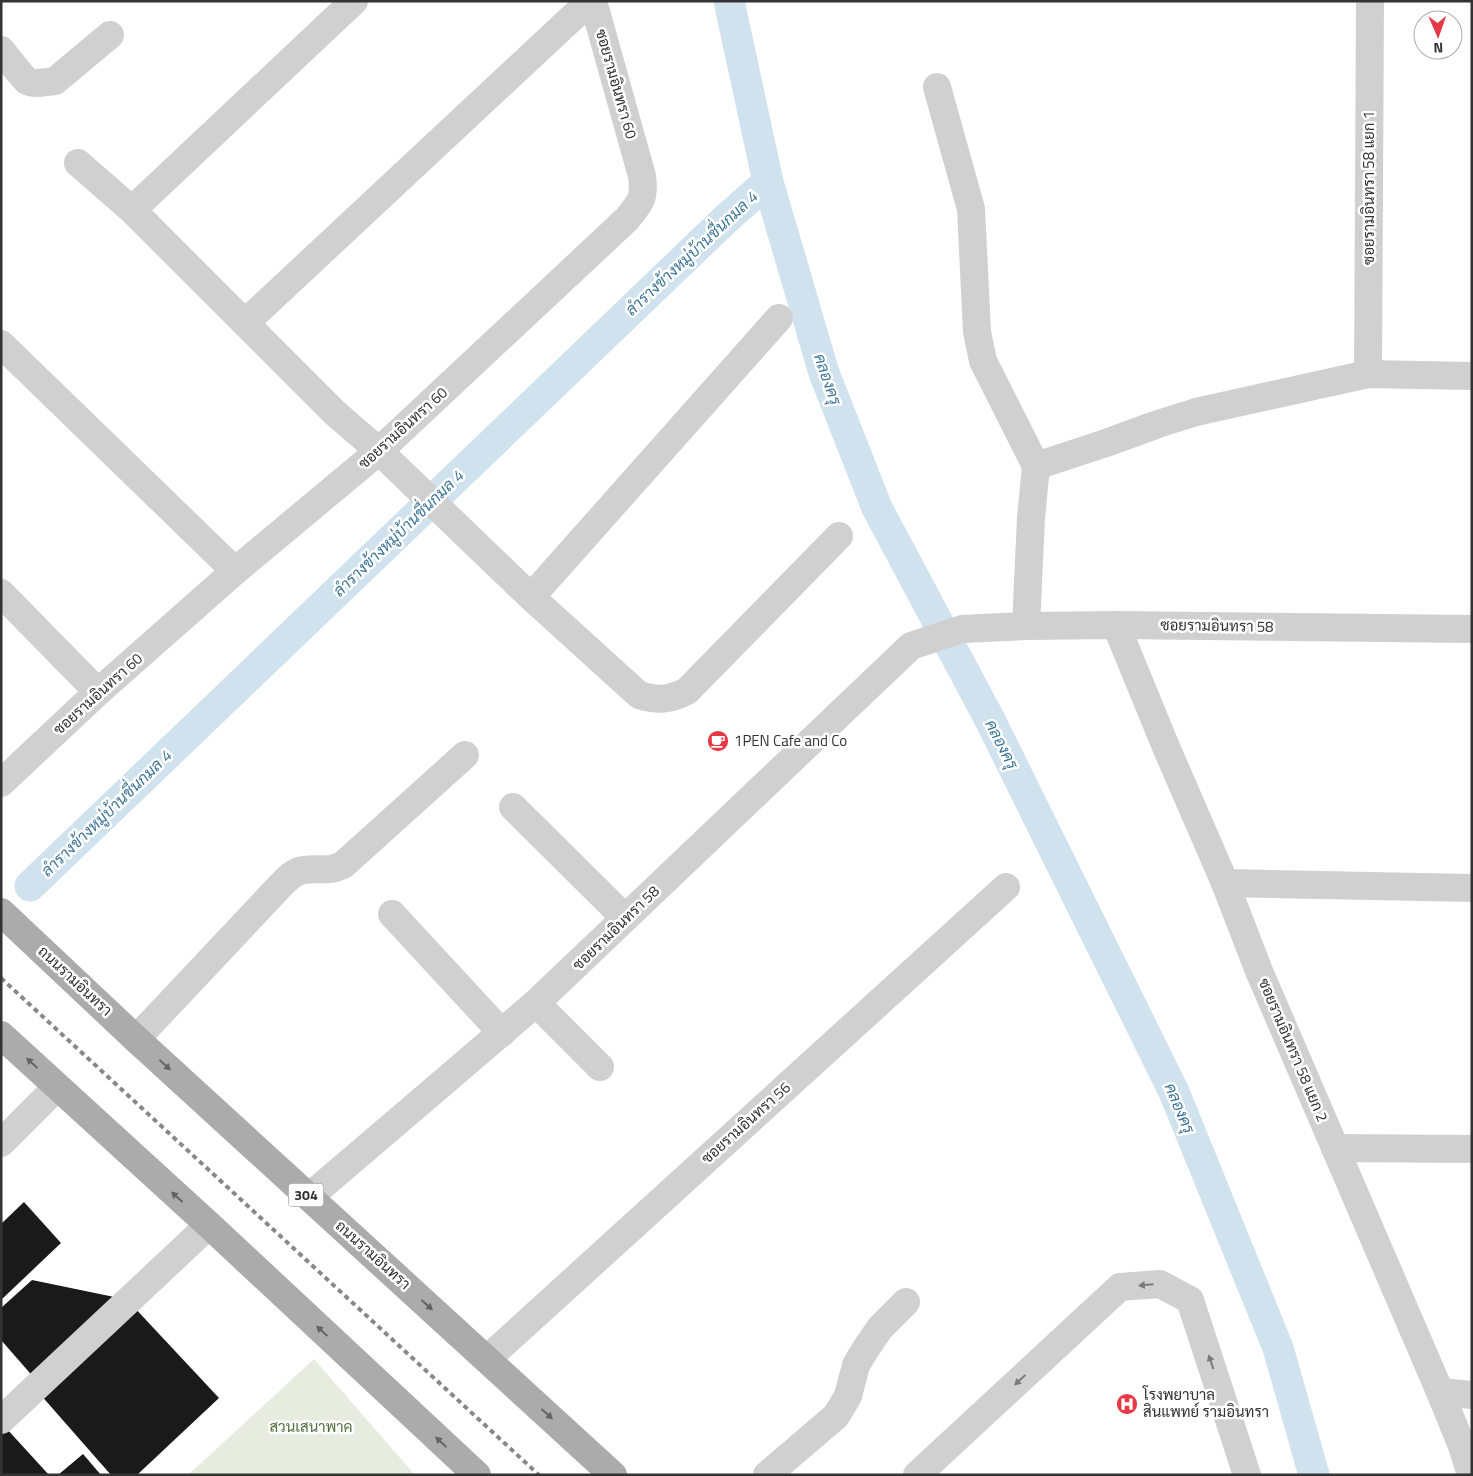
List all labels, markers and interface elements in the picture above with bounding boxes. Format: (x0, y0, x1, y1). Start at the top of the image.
north arrow (1413, 10, 1463, 60)
street label: ซอยรามอินทรา 60 (590, 26, 643, 141)
text: N (1433, 38, 1444, 59)
street label: ซอยรามอินทรา 58 แยก 1 (1357, 111, 1380, 265)
water label: ลำรางข้างหมู่บ้านชื่นกมล 4 (618, 184, 763, 321)
water label: คลองครุ (808, 350, 848, 409)
street label: ซอยรามอินทรา 60 (353, 381, 452, 474)
water label: ลำรางข้างหมู่บ้านชื่นกมล 4 (326, 463, 469, 602)
street label: ซอยรามอินทรา 58 (1160, 613, 1274, 638)
street label: ซอยรามอินทรา 60 (48, 647, 147, 740)
water label: คลองครุ (979, 715, 1025, 774)
cafe icon: 1PEN Cafe and Co (706, 729, 730, 753)
place label: 1PEN Cafe and Co (734, 729, 847, 752)
water label: ลำรางข้างหมู่บ้านชื่นกมล 4 (34, 743, 177, 882)
street label: ซอยรามอินทรา 58 (567, 880, 664, 975)
street label: ถนนรามอินทรา (33, 940, 118, 1021)
street label: ซอยรามอินทรา 58 แยก 2 (1253, 974, 1334, 1125)
one-way arrow (26, 1057, 38, 1069)
one-way arrow (158, 1059, 170, 1071)
street label: ซอยรามอินทรา 56 (696, 1076, 795, 1169)
water label: คลองครุ (1159, 1079, 1202, 1138)
road number: 304 (288, 1184, 324, 1206)
one-way arrow (172, 1191, 184, 1203)
street label: ถนนรามอินทรา (331, 1215, 416, 1295)
one-way arrow (1137, 1281, 1153, 1289)
one-way arrow (420, 1299, 432, 1311)
one-way arrow (317, 1325, 329, 1337)
one-way arrow (1206, 1354, 1214, 1369)
one-way arrow (1014, 1374, 1026, 1386)
place label: โรงพยาบาล สินแพทย์ รามอินทรา (1142, 1383, 1269, 1423)
hospital icon: โรงพยาบาล สินแพทย์ รามอินทรา (1115, 1392, 1139, 1416)
one-way arrow (540, 1408, 552, 1420)
park label: สวนเสนาพาค (269, 1415, 353, 1438)
one-way arrow (436, 1436, 448, 1448)

